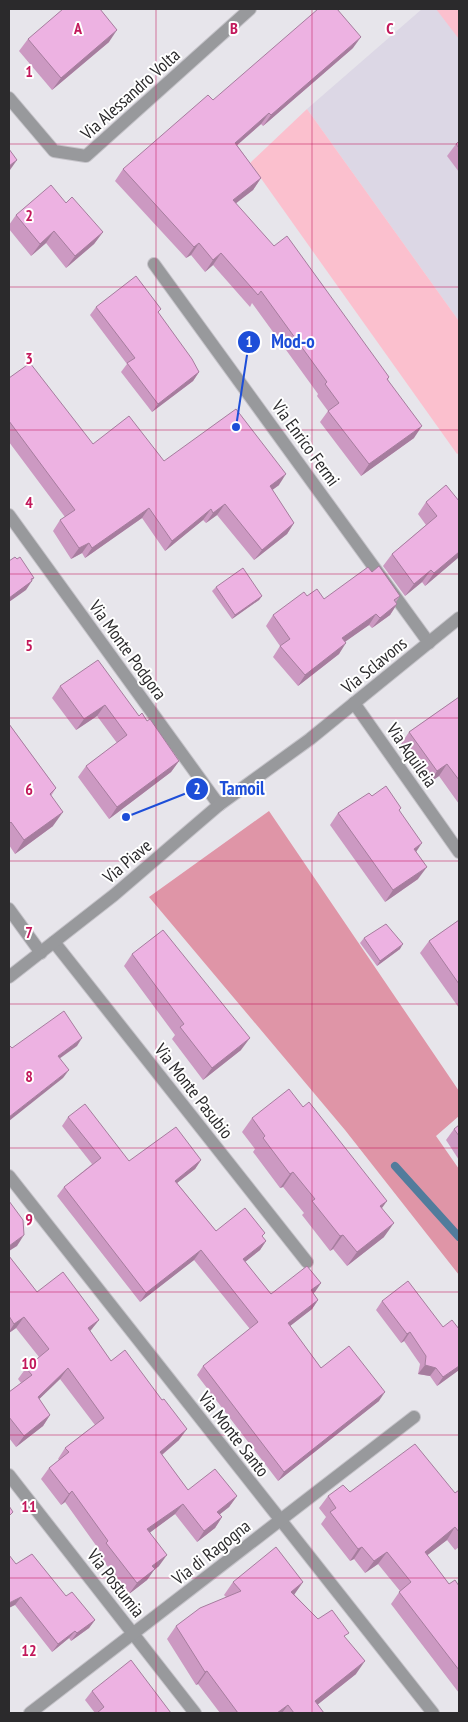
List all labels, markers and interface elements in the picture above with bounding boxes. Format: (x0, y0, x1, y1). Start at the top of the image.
text: A (73, 18, 83, 38)
text: B (230, 18, 238, 38)
text: C (386, 18, 394, 38)
street label: Via Alessandro Volta (75, 43, 184, 145)
text: 1 (25, 61, 33, 81)
text: 2 (25, 205, 33, 225)
callout: Mod-o (236, 325, 325, 359)
text: Mod-o (271, 329, 315, 353)
text: 1 (245, 332, 253, 351)
text: 3 (25, 348, 33, 368)
street label: Via Enrico Fermi (266, 395, 345, 491)
text: 4 (25, 492, 33, 512)
street label: Via Monte Podgora (84, 595, 172, 704)
street label: Via Sclavons (336, 632, 411, 699)
text: 5 (25, 635, 33, 655)
street label: Via Aquileia (381, 718, 442, 792)
callout: Tamoil (184, 772, 274, 806)
text: Tamoil (219, 776, 265, 800)
text: 6 (25, 779, 33, 799)
text: 2 (193, 779, 201, 798)
street label: Via Piave (97, 834, 156, 889)
text: 7 (25, 922, 33, 942)
street label: Via Monte Pasubio (149, 1038, 238, 1143)
text: 8 (25, 1066, 33, 1086)
text: 9 (25, 1209, 33, 1229)
text: 10 (21, 1353, 37, 1373)
street label: Via Monte Santo (193, 1386, 275, 1481)
text: 11 (21, 1496, 37, 1516)
street label: Via di Ragogna (166, 1514, 255, 1590)
street label: Via Postumia (82, 1543, 150, 1622)
text: 12 (21, 1640, 37, 1660)

